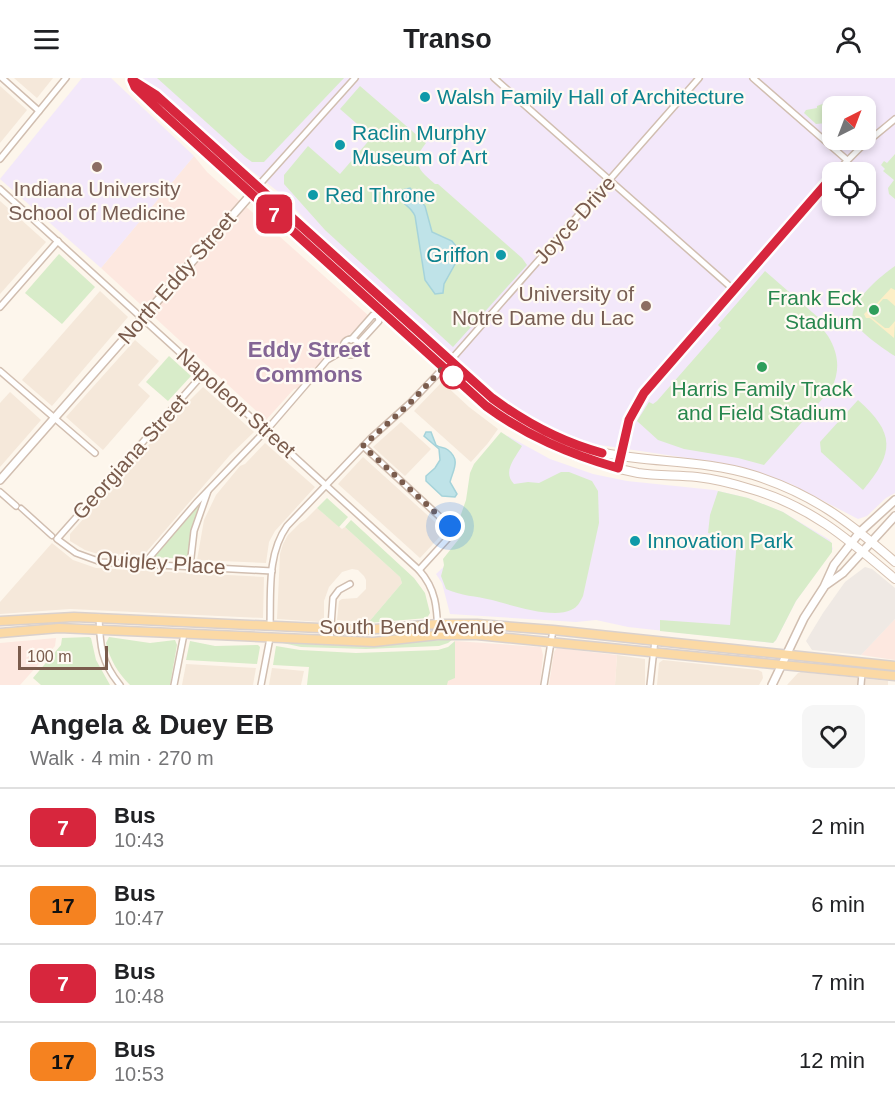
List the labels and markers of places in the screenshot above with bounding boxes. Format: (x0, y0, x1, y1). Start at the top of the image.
place label: Walsh Family Hall of Architecture (437, 85, 744, 108)
marker: Walsh Family Hall of Architecture (418, 90, 432, 104)
place label: Raclin Murphy Museum of Art (352, 121, 488, 168)
marker: Raclin Murphy Museum of Art (333, 138, 347, 152)
marker: Indiana University School of Medicine (90, 160, 104, 174)
place label: Indiana University School of Medicine (8, 177, 186, 224)
place label: Red Throne (325, 183, 436, 206)
marker: Red Throne (306, 188, 320, 202)
place label: Griffon (426, 243, 489, 266)
marker: Griffon (494, 248, 508, 262)
place label: University of Notre Dame du Lac (452, 282, 634, 329)
place label: Frank Eck Stadium (767, 286, 862, 333)
marker: University of Notre Dame du Lac (639, 299, 653, 313)
marker: Frank Eck Stadium (867, 303, 881, 317)
marker: Harris Family Track and Field Stadium (755, 360, 769, 374)
unlabelled marker (440, 363, 466, 389)
place label: Harris Family Track and Field Stadium (672, 377, 853, 424)
place label: Innovation Park (647, 529, 793, 552)
marker: Innovation Park (628, 534, 642, 548)

